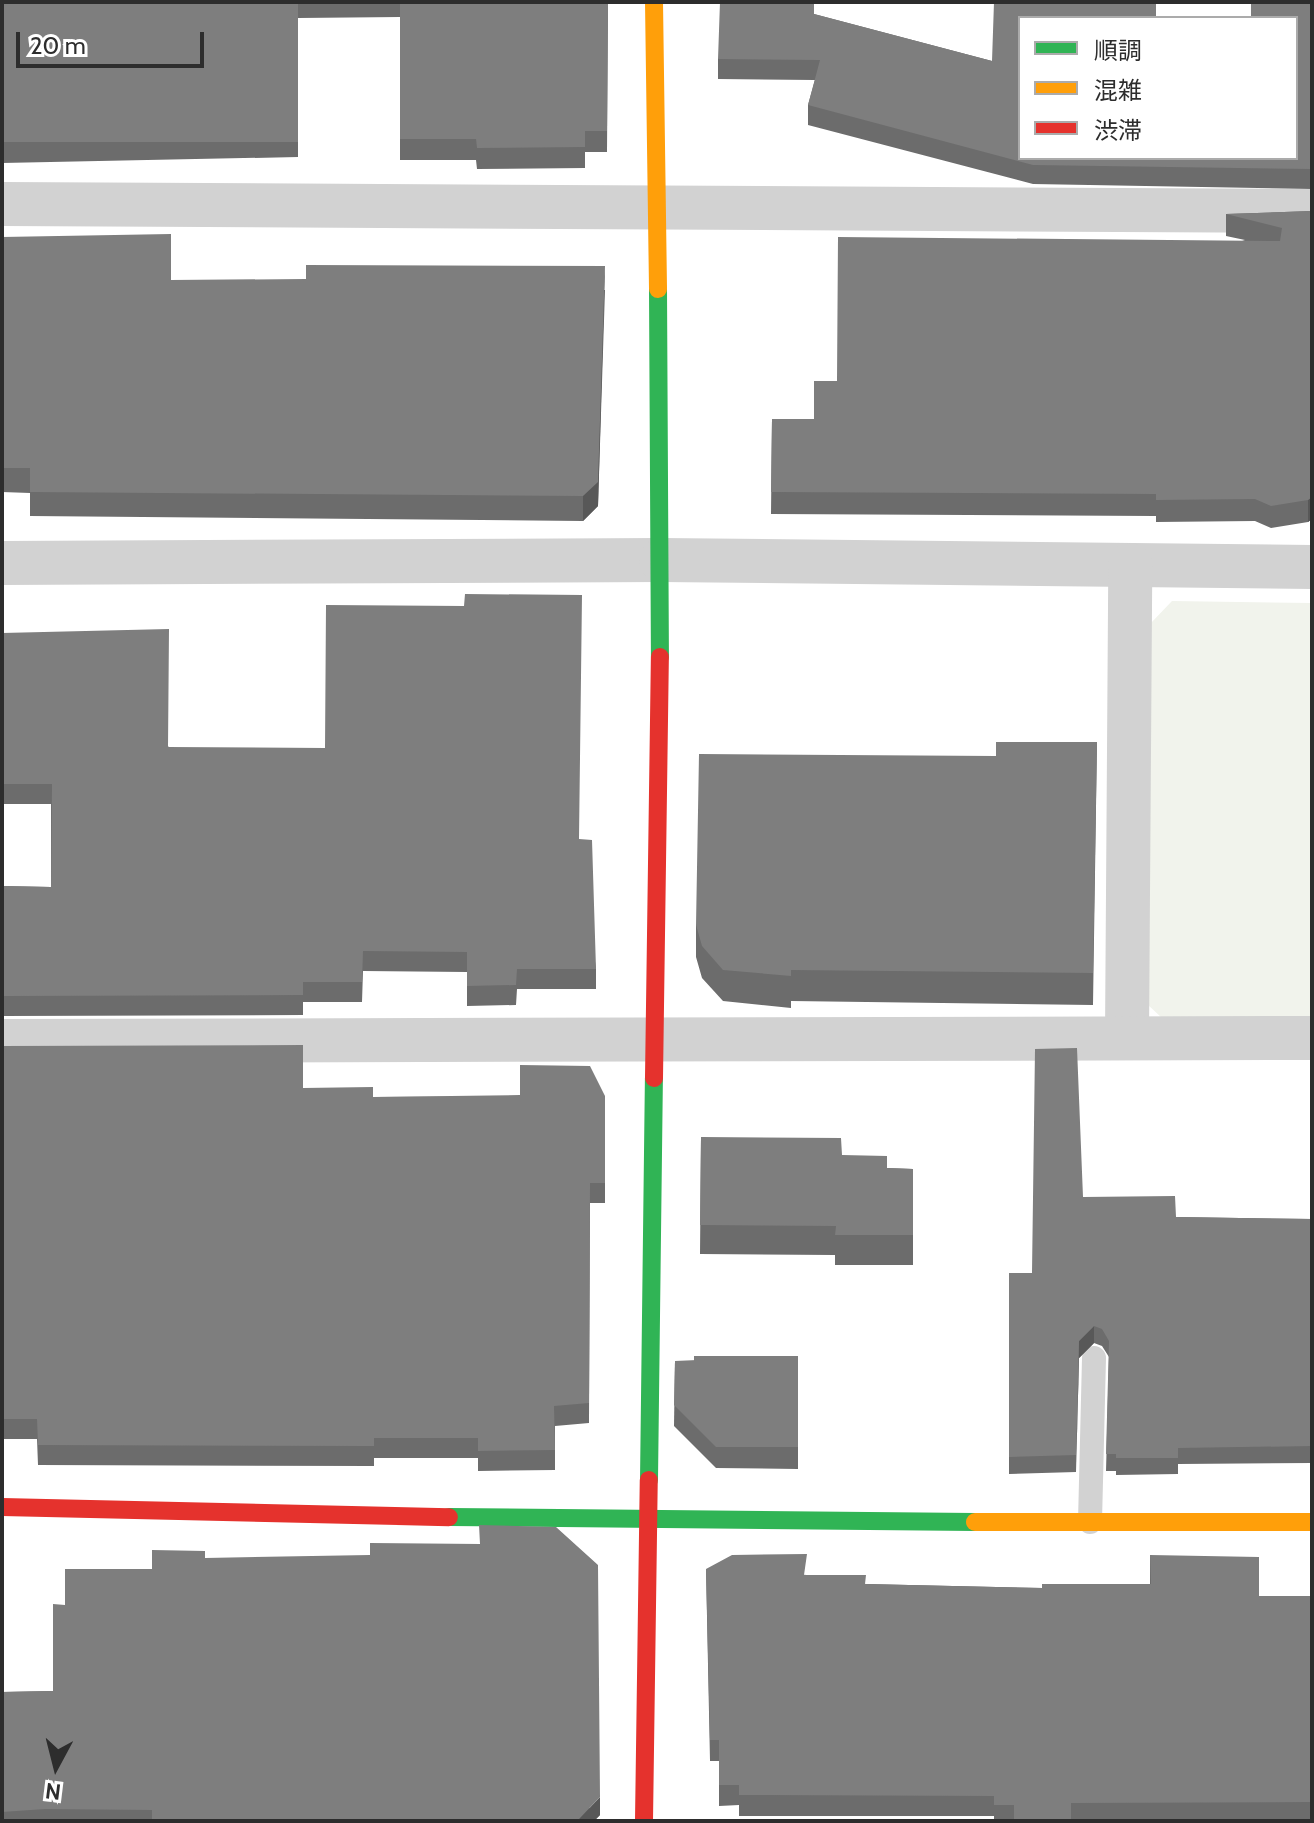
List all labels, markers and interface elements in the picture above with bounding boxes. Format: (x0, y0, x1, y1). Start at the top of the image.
scale bar (20, 16, 208, 66)
legend (1018, 16, 1298, 160)
text: 20 m (30, 31, 86, 60)
text: 順調 (1094, 36, 1142, 65)
text: 混雑 (1094, 76, 1142, 105)
text: 渋滞 (1094, 116, 1142, 145)
north arrow (16, 1727, 96, 1807)
text: N (44, 1777, 62, 1806)

